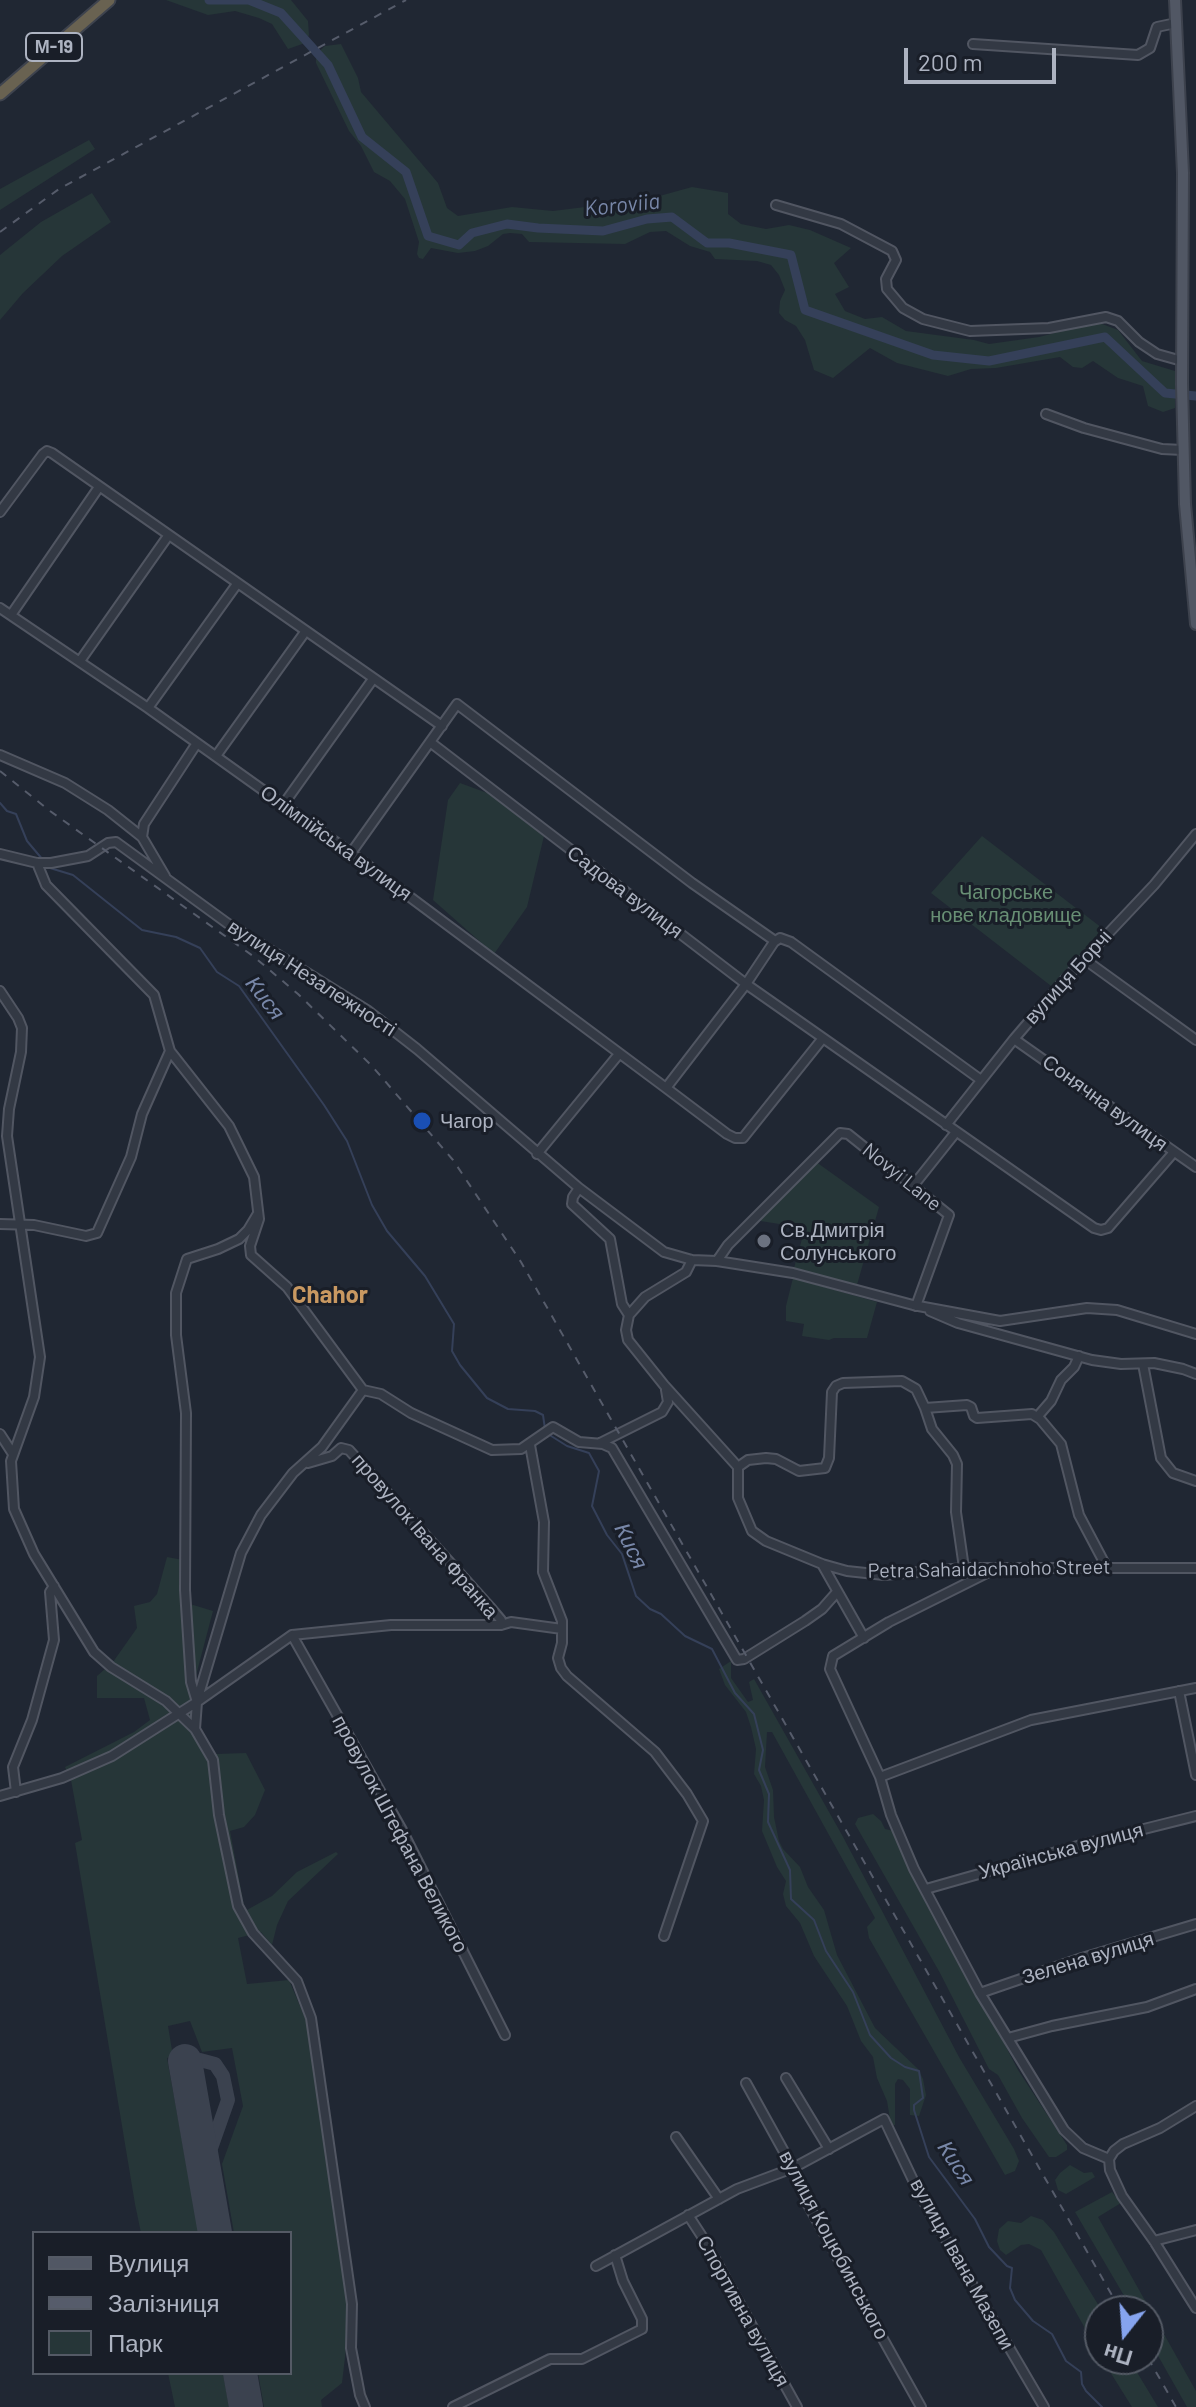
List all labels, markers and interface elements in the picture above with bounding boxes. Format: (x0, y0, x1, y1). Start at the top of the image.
scale bar (908, 32, 1060, 82)
road number: М-19 (26, 33, 82, 61)
text: 200 m (918, 47, 983, 76)
water label: Koroviia (583, 188, 661, 222)
street label: Олімпійська вулиця (256, 780, 416, 906)
street label: Садова вулиця (562, 841, 688, 943)
park label: Чагорське нове кладовище (930, 880, 1082, 927)
street label: вулиця Незалежності (223, 915, 401, 1041)
street label: вулиця Борчі (1019, 925, 1117, 1029)
water label: Кися (240, 971, 290, 1025)
street label: Сонячна вулиця (1038, 1050, 1172, 1156)
place label: Чагор (440, 1109, 494, 1133)
marker: Чагор (411, 1110, 433, 1132)
street label: Novyi Lane (858, 1138, 946, 1216)
place label: Св.Дмитрія Солунського (780, 1218, 896, 1265)
marker: Св.Дмитрія Солунського (755, 1232, 773, 1250)
district label: Chahor (292, 1281, 368, 1309)
street label: провулок Івана Франка (347, 1449, 503, 1623)
water label: Кися (609, 1519, 653, 1573)
street label: Petra Sahaidachnoho Street (867, 1555, 1111, 1583)
street label: провулок Штефана Великого (327, 1711, 473, 1957)
street label: Українська вулиця (976, 1818, 1146, 1884)
street label: Зелена вулиця (1019, 1927, 1157, 1989)
water label: Кися (932, 2136, 980, 2190)
street label: вулиця Коцюбинського (774, 2147, 894, 2343)
street label: вулиця Івана Мазепи (905, 2174, 1019, 2354)
legend (32, 2231, 292, 2375)
street label: Спортивна вулиця (692, 2231, 794, 2391)
text: Вулиця (108, 2248, 189, 2277)
text: Залізниця (108, 2288, 220, 2317)
north arrow (1084, 2295, 1164, 2375)
text: Парк (108, 2328, 162, 2357)
text: Пн (1100, 2339, 1135, 2373)

